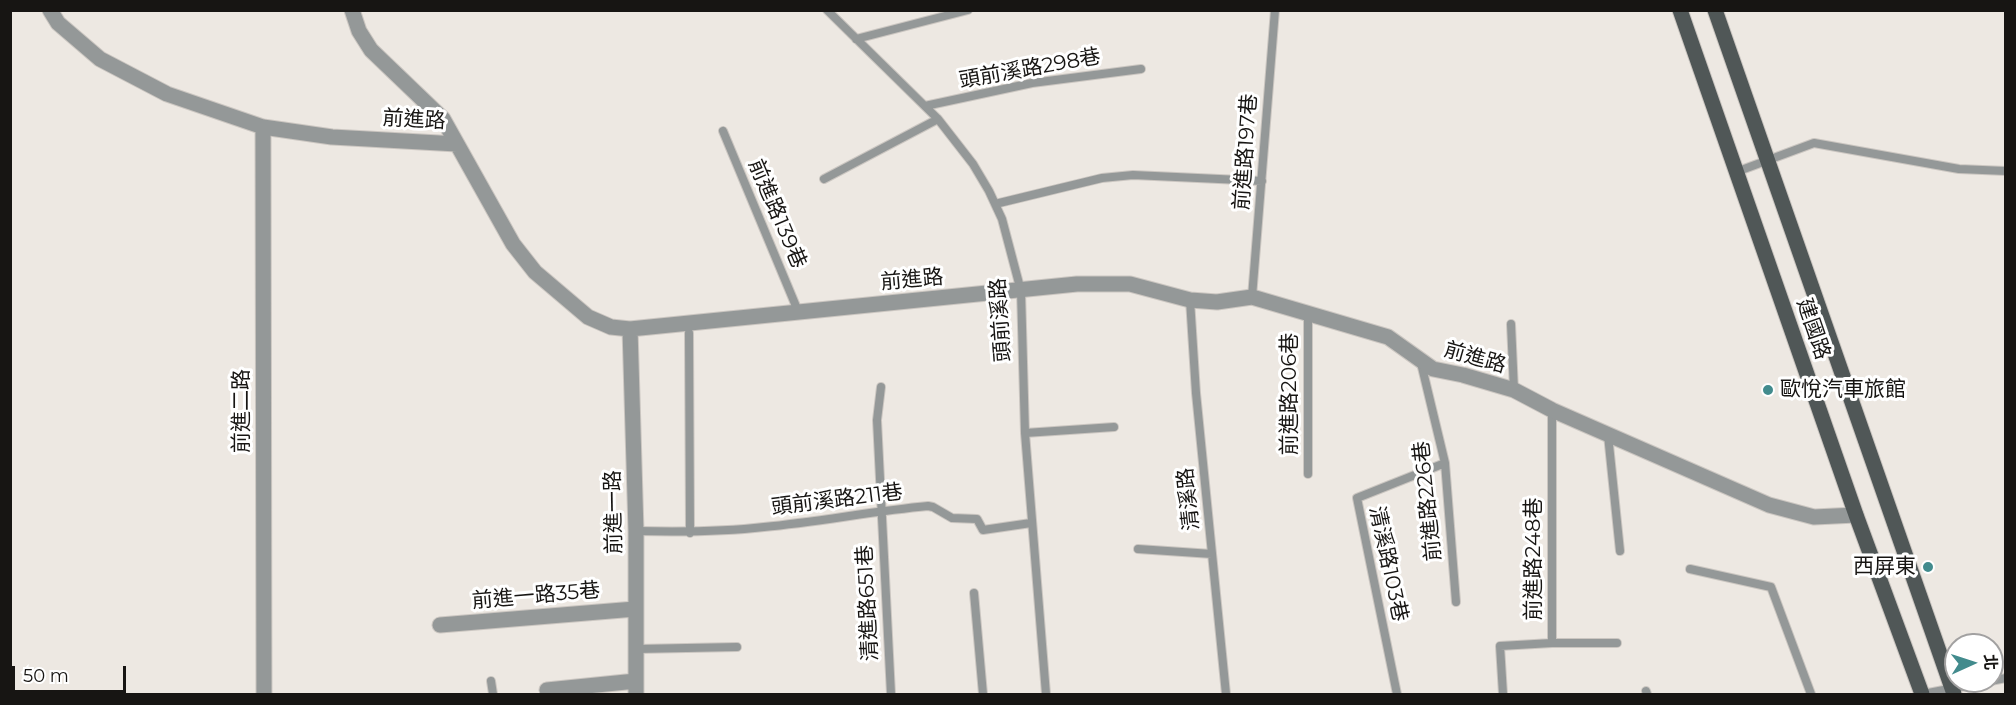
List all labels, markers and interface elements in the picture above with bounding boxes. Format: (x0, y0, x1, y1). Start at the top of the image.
street label: 頭前溪路298巷 (957, 44, 1103, 94)
street label: 前進路197巷 (1229, 93, 1263, 211)
street label: 前進路 (382, 106, 446, 134)
street label: 前進路139巷 (743, 156, 811, 272)
street label: 前進路 (880, 265, 944, 295)
street label: 頭前溪路 (986, 277, 1016, 363)
street label: 建國路 (1791, 295, 1835, 363)
street label: 前進路206巷 (1277, 333, 1303, 455)
street label: 前進路 (1441, 337, 1509, 379)
street label: 前進二路 (229, 369, 255, 453)
place label: 歐悅汽車旅館 (1780, 377, 1906, 403)
marker: 歐悅汽車旅館 (1761, 383, 1775, 397)
street label: 前進路226巷 (1409, 440, 1447, 562)
street label: 清溪路 (1173, 466, 1205, 532)
street label: 前進一路 (601, 470, 627, 554)
street label: 頭前溪路211巷 (770, 479, 904, 521)
street label: 前進路248巷 (1521, 498, 1547, 620)
street label: 清溪路103巷 (1364, 504, 1412, 624)
street label: 清進路651巷 (852, 544, 884, 662)
place label: 西屏東 (1853, 554, 1916, 580)
marker: 西屏東 (1921, 560, 1935, 574)
street label: 前進一路35巷 (471, 578, 601, 614)
north arrow (1944, 633, 2004, 693)
scale bar (15, 654, 129, 692)
text: 北 (1981, 654, 2000, 671)
text: 50 m (23, 665, 69, 687)

